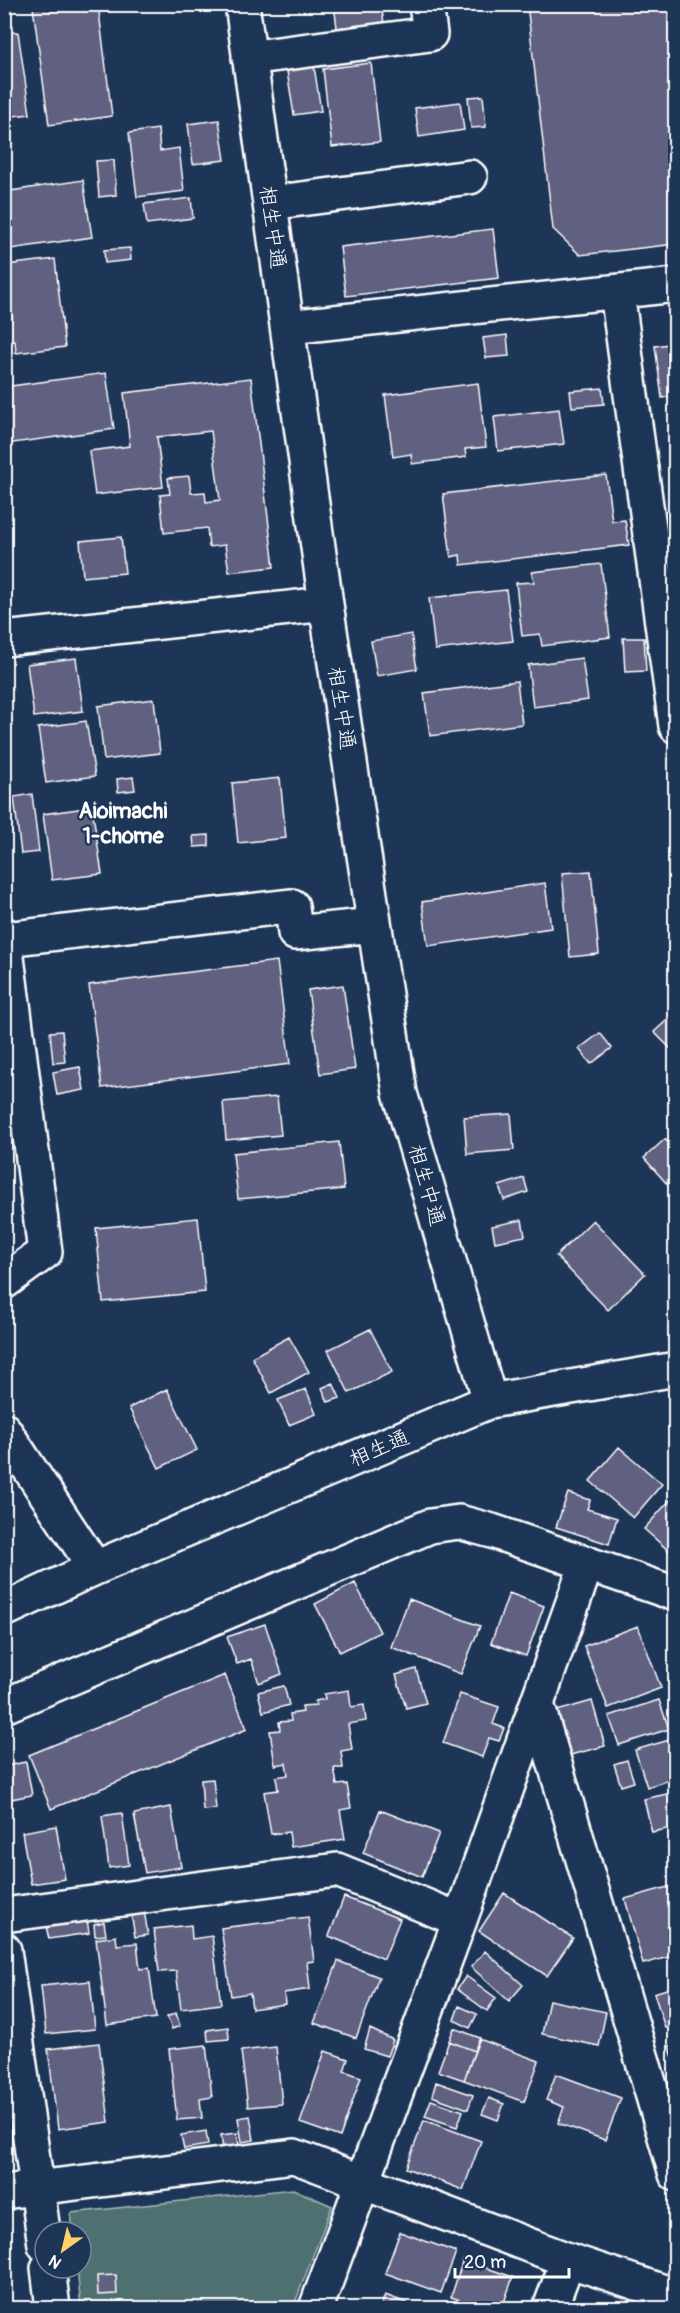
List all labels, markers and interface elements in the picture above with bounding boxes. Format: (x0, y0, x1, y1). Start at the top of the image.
street label: 相生中通 (253, 184, 292, 271)
street label: 相生中通 (322, 664, 361, 752)
district label: Aioimachi 1-chome (79, 797, 167, 850)
street label: 相生中通 (402, 1141, 451, 1229)
street label: 相生通 (345, 1424, 413, 1473)
north arrow (33, 2220, 93, 2280)
scale bar (455, 2241, 569, 2279)
text: N (45, 2250, 65, 2273)
text: 20 m (464, 2251, 506, 2274)

